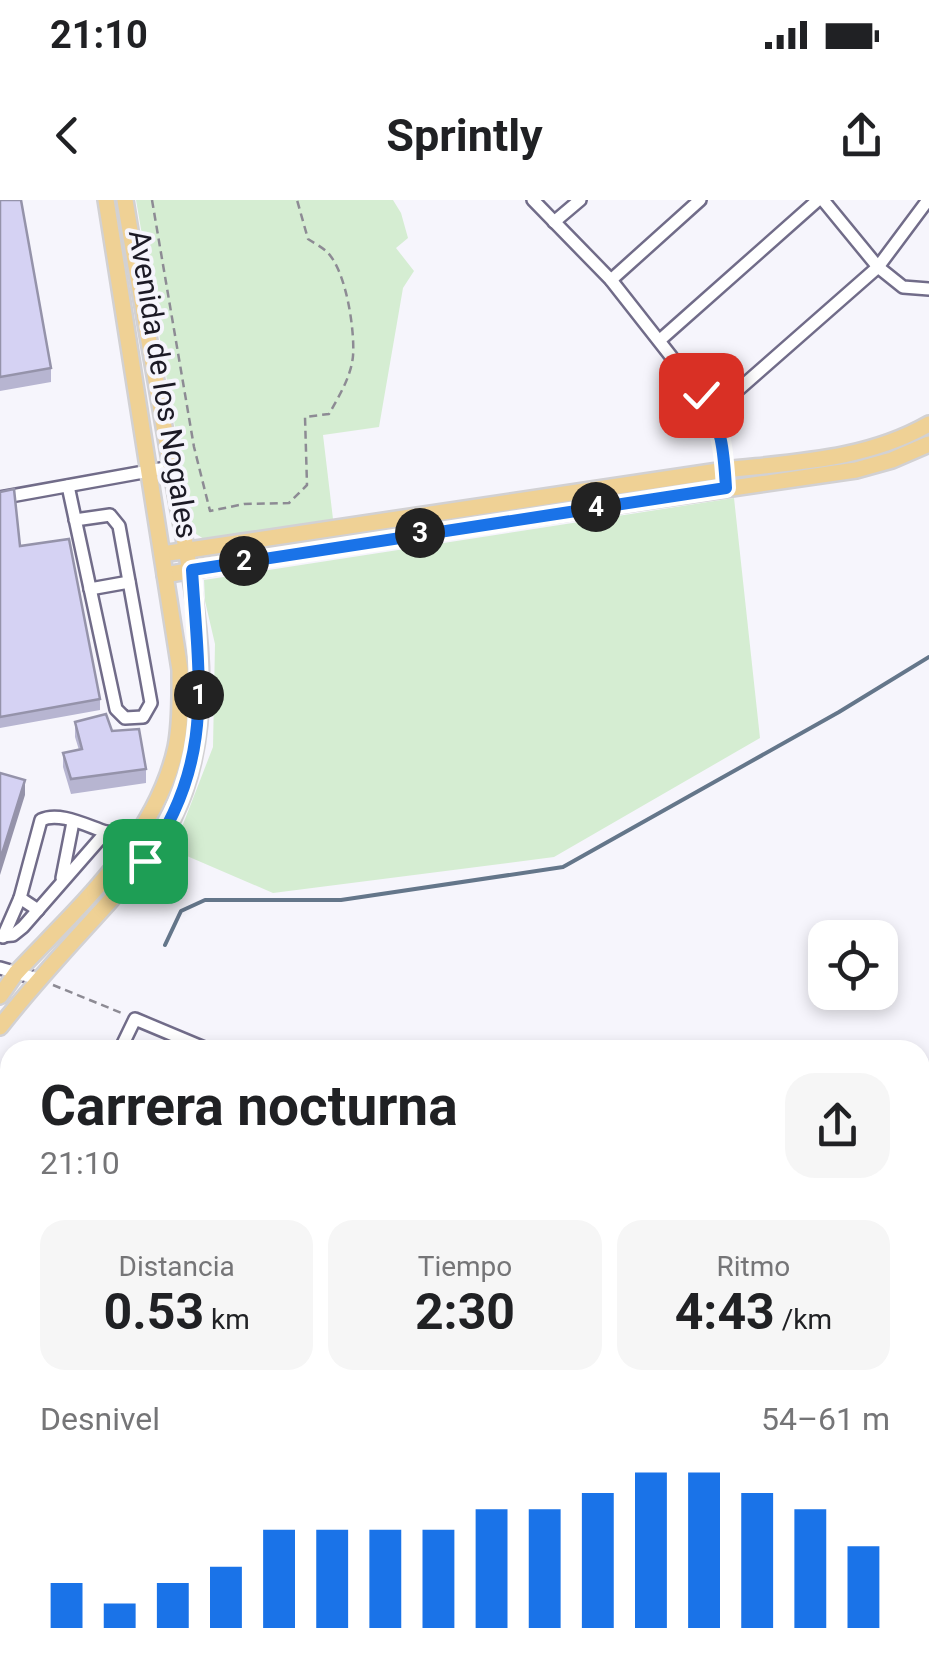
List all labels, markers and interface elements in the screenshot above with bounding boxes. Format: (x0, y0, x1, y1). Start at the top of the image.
text: 21:10 (50, 13, 148, 57)
icon: back (40, 108, 95, 163)
icon: share (834, 108, 889, 163)
text: Sprintly (386, 109, 543, 162)
street label: Avenida de los Nogales (122, 227, 205, 541)
pin (659, 353, 744, 438)
icon: check (674, 368, 729, 423)
pin: 4 (571, 482, 621, 532)
text: 4 (588, 490, 604, 523)
pin: 3 (395, 508, 445, 558)
text: 3 (412, 516, 428, 549)
pin: 2 (219, 536, 269, 586)
text: 2 (236, 544, 252, 577)
pin: 1 (174, 670, 224, 720)
text: 1 (191, 678, 207, 711)
pin (103, 819, 188, 904)
icon: arrive (118, 834, 173, 889)
map controls (808, 920, 898, 1010)
button: locate (808, 920, 898, 1010)
button: share (785, 1073, 890, 1178)
text: Carrera nocturna (40, 1074, 458, 1138)
text: 21:10 (40, 1144, 120, 1182)
text: Distancia (119, 1250, 235, 1283)
text: Tiempo (418, 1250, 512, 1283)
text: Ritmo (716, 1250, 790, 1283)
text: 0.53 (104, 1283, 204, 1341)
text: 2:30 (415, 1283, 515, 1341)
text: 4:43 (675, 1283, 775, 1341)
text: km (204, 1303, 250, 1336)
text: /km (775, 1303, 832, 1336)
text: Desnivel (40, 1400, 160, 1438)
text: 54–61 m (761, 1400, 890, 1438)

